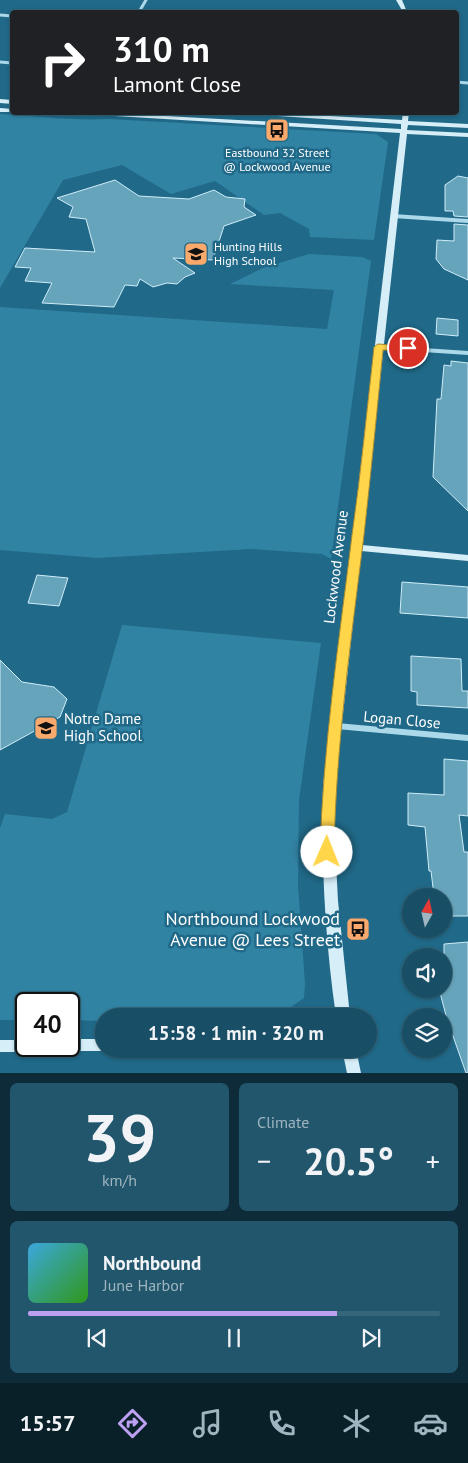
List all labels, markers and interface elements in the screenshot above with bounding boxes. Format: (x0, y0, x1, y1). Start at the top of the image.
text: 310 m (113, 26, 210, 72)
icon: right (30, 30, 95, 95)
text: Lamont Close (113, 70, 241, 98)
bus stop icon: Eastbound 32 Street @ Lockwood Avenue (264, 117, 290, 143)
place label: Eastbound 32 Street @ Lockwood Avenue (223, 145, 331, 174)
place label: Hunting Hills High School (214, 239, 282, 268)
school or university icon: Hunting Hills High School (183, 241, 209, 267)
pin (387, 327, 429, 369)
icon: arrive (394, 334, 422, 362)
street label: Lockwood Avenue (319, 509, 352, 625)
street label: Logan Close (363, 707, 441, 732)
place label: Notre Dame High School (64, 709, 142, 745)
school or university icon: Notre Dame High School (33, 715, 59, 741)
position arrow (300, 825, 352, 877)
north arrow (402, 888, 452, 938)
map controls (402, 888, 452, 1058)
place label: Northbound Lockwood Avenue @ Lees Street (166, 907, 340, 951)
bus stop icon: Northbound Lockwood Avenue @ Lees Street (345, 916, 371, 942)
button: sound (402, 948, 452, 998)
speed limit sign: 40 (15, 992, 80, 1057)
button: layers (402, 1008, 452, 1058)
text: 15:58 · 1 min · 320 m (148, 1021, 324, 1045)
text: 39 (83, 1095, 156, 1179)
text: Climate (257, 1112, 309, 1132)
text: 20.5° (303, 1136, 394, 1185)
text: − (257, 1142, 271, 1179)
text: + (426, 1142, 440, 1179)
text: km/h (102, 1170, 137, 1190)
text: Northbound (103, 1251, 201, 1275)
text: June Harbor (103, 1275, 184, 1295)
icon: previous (83, 1324, 111, 1352)
icon: pause (220, 1324, 248, 1352)
icon: next (357, 1324, 385, 1352)
icon: directions (115, 1406, 150, 1441)
icon: music (190, 1406, 225, 1441)
icon: phone (264, 1406, 299, 1441)
icon: climate (339, 1406, 374, 1441)
icon: car (413, 1406, 448, 1441)
text: 15:57 (20, 1409, 76, 1437)

